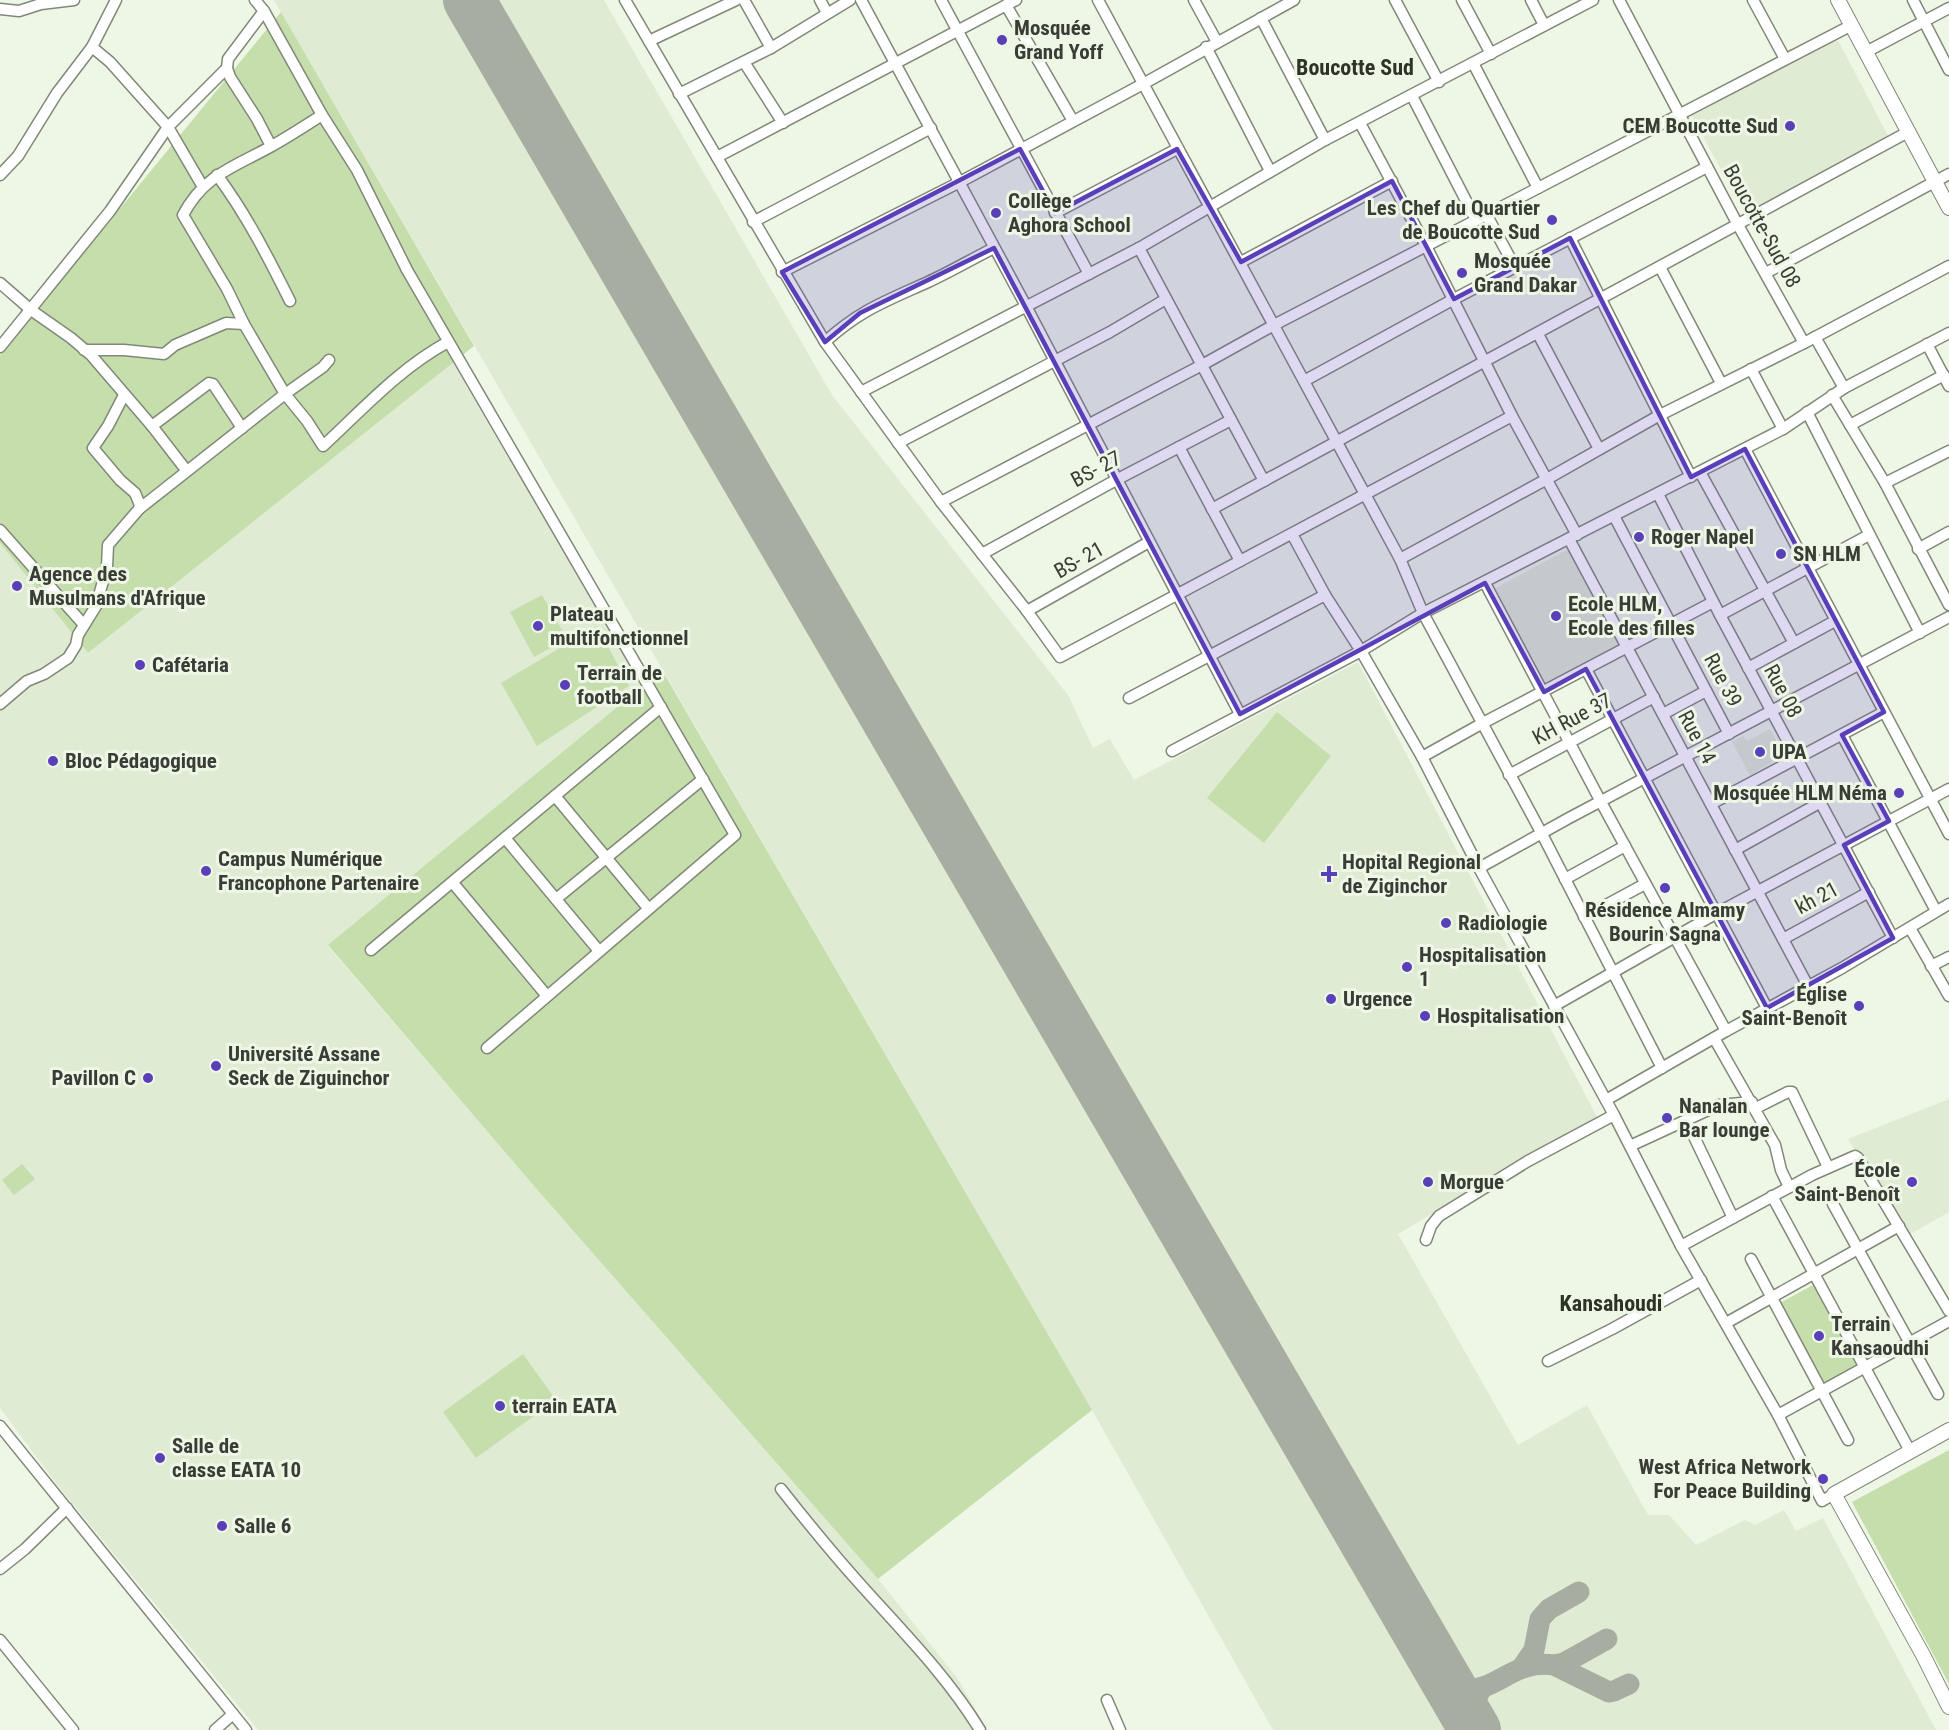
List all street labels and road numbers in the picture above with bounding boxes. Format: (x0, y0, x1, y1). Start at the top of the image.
street label: Boucotte-Sud 08 (1718, 160, 1806, 292)
street label: BS- 27 (1067, 446, 1125, 492)
street label: BS- 21 (1050, 537, 1108, 583)
street label: Rue 39 (1699, 649, 1747, 711)
street label: Rue 08 (1759, 660, 1807, 722)
street label: KH Rue 37 (1528, 688, 1616, 750)
street label: Rue 14 (1673, 706, 1721, 768)
street label: kh 21 (1791, 877, 1843, 919)

